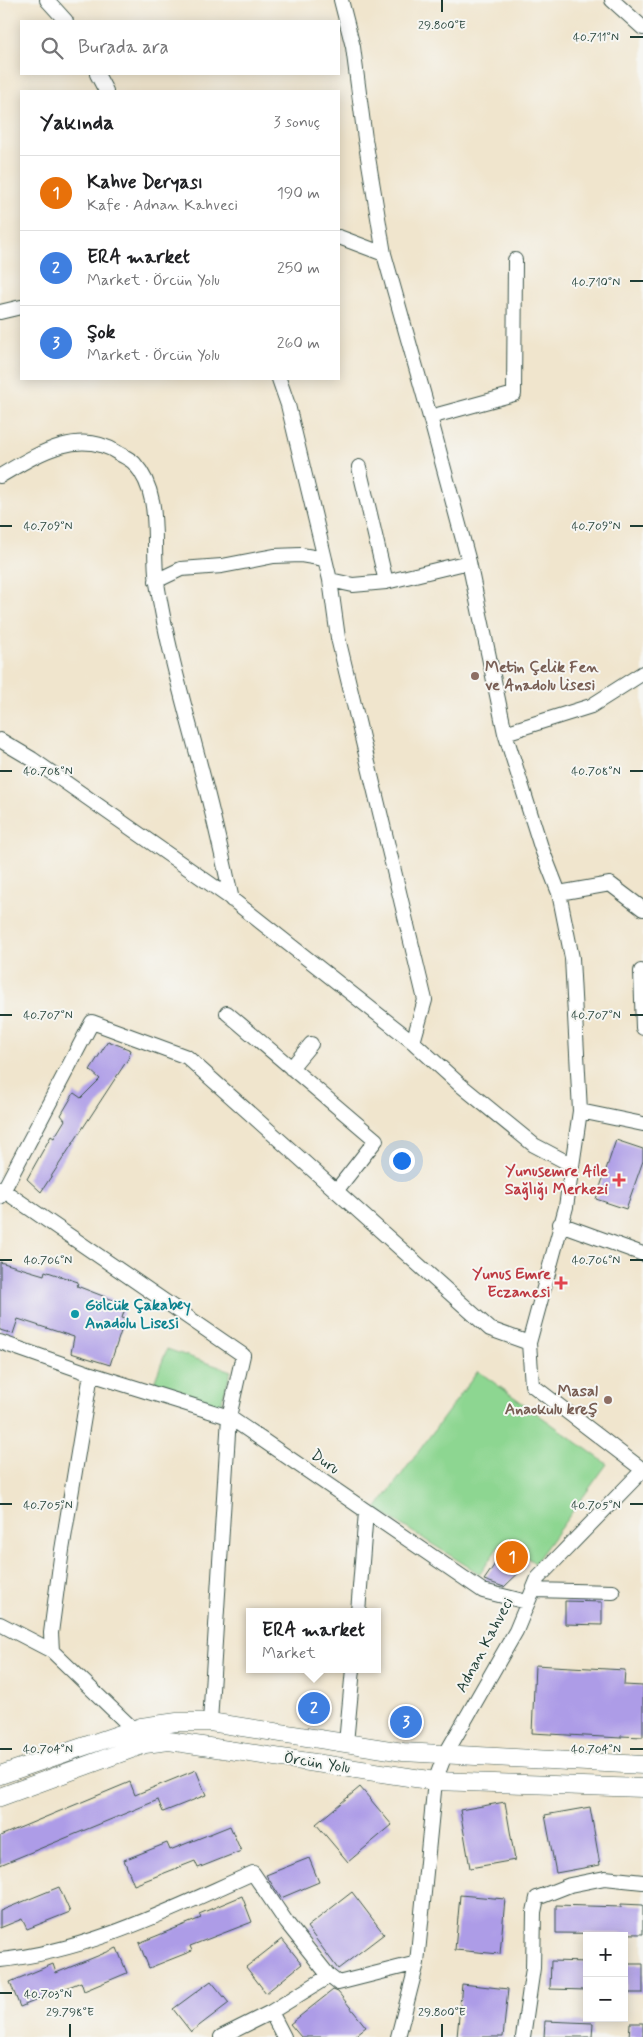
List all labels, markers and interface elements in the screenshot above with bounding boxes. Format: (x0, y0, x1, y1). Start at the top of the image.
text: 29.800°E (418, 18, 466, 34)
search box (20, 20, 340, 75)
text: 40.711°N (573, 30, 619, 46)
icon: search (38, 34, 66, 62)
text: Burada ara (78, 35, 169, 60)
text: Yakında (40, 109, 114, 137)
text: 3 sonuç (273, 112, 320, 133)
text: Kahve Deryası (87, 170, 203, 195)
text: 1 (52, 183, 60, 204)
text: 190 m (277, 183, 320, 204)
text: Kafe · Adnan Kahveci (87, 195, 238, 216)
text: ERA market (87, 245, 190, 270)
text: 2 (52, 258, 60, 279)
text: 250 m (277, 258, 320, 279)
text: Market · Örcün Yolu (87, 270, 220, 291)
text: 40.710°N (572, 275, 620, 291)
text: Şok (87, 320, 115, 345)
text: 3 (52, 333, 60, 354)
text: 260 m (277, 333, 320, 354)
text: Market · Örcün Yolu (87, 345, 220, 366)
text: 40.709°N (23, 519, 73, 535)
text: 40.709°N (571, 519, 621, 535)
place label: Metin Çelik Fen ve Anadolu lisesi (485, 657, 599, 696)
marker: Metin Çelik Fen ve Anadolu lisesi (469, 670, 481, 682)
text: 40.708°N (23, 764, 73, 780)
text: 40.708°N (571, 764, 621, 780)
text: 40.707°N (23, 1008, 73, 1024)
text: 40.707°N (571, 1008, 621, 1024)
your location (389, 1148, 415, 1174)
place label: Yunusemre Aile Sağlığı Merkezi (505, 1161, 608, 1201)
marker: Yunusemre Aile Sağlığı Merkezi (612, 1173, 626, 1187)
text: 40.706°N (24, 1253, 72, 1269)
text: 40.706°N (572, 1253, 620, 1269)
place label: Yunus Emre Eczanesi (472, 1264, 551, 1303)
marker: Yunus Emre Eczanesi (555, 1277, 567, 1289)
place label: Gölcük Çakabey Anadolu Lisesi (85, 1295, 191, 1334)
marker: Gölcük Çakabey Anadolu Lisesi (69, 1308, 81, 1320)
place label: Masal Anaokulu kreş (505, 1381, 598, 1420)
marker: Masal Anaokulu kreş (602, 1394, 614, 1406)
street label: Duru (306, 1445, 344, 1479)
text: 40.705°N (23, 1498, 73, 1514)
text: 40.705°N (571, 1498, 621, 1514)
pin: 1 (496, 1538, 528, 1576)
street label: Adnan Kahveci (451, 1594, 519, 1696)
popup (246, 1608, 381, 1673)
text: ERA market (262, 1618, 365, 1643)
text: Market (262, 1643, 316, 1664)
pin: 2 (298, 1689, 330, 1727)
pin: 3 (390, 1703, 422, 1741)
text: 40.704°N (23, 1742, 73, 1758)
text: 40.704°N (571, 1742, 621, 1758)
street label: Örcün Yolu (282, 1747, 352, 1779)
map controls (583, 1932, 628, 2022)
button: + (583, 1932, 628, 1977)
button: − (583, 1977, 628, 2022)
text: 40.703°N (24, 1987, 72, 2003)
text: 29.798°E (46, 2005, 94, 2021)
text: 29.800°E (418, 2005, 466, 2021)

